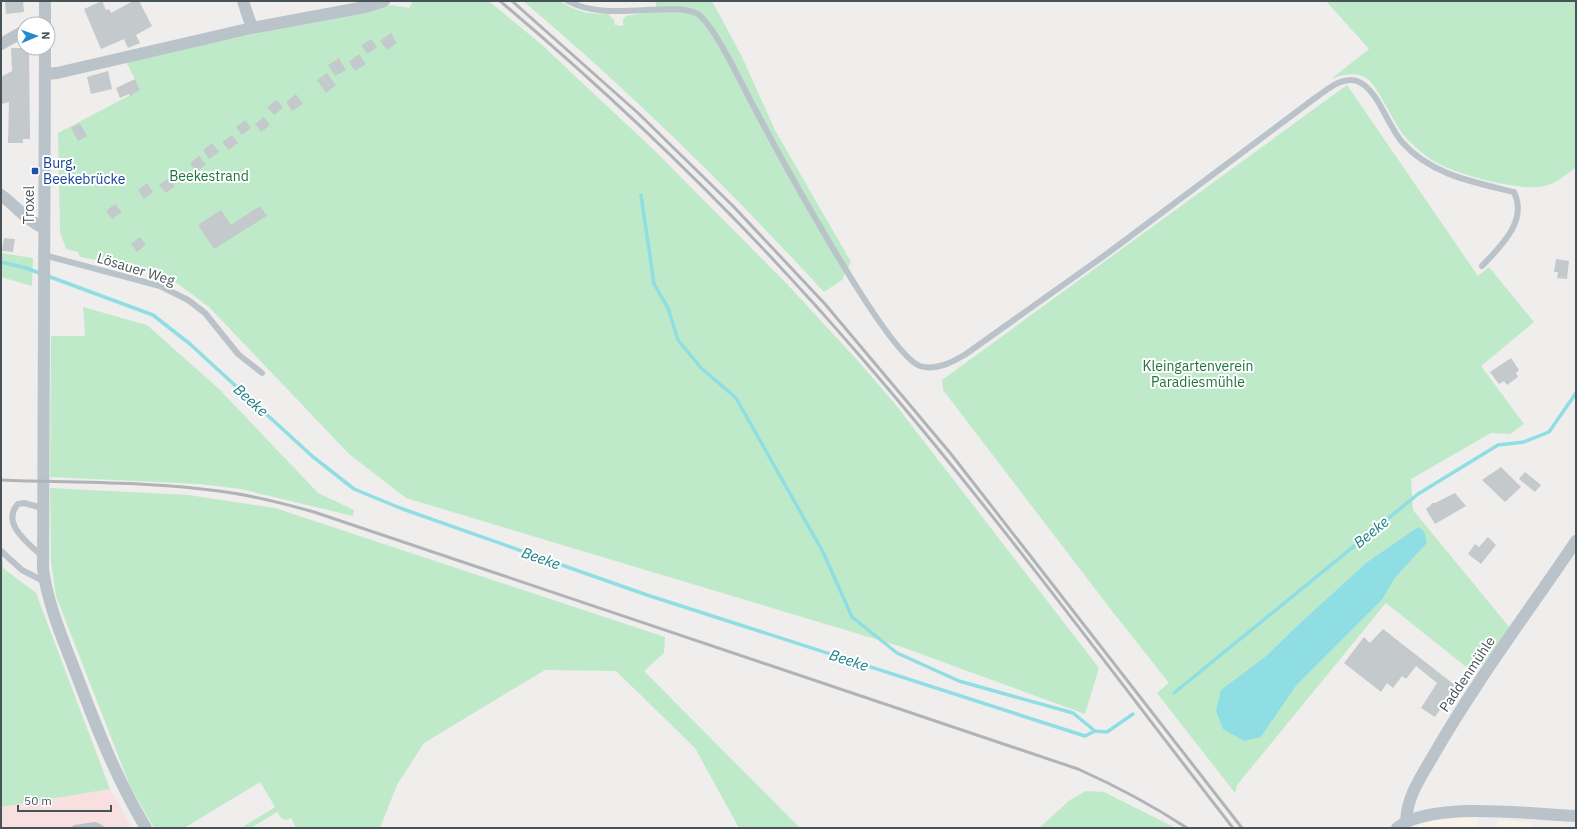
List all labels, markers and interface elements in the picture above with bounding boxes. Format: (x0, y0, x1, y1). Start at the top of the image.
north arrow (16, 16, 56, 56)
text: N (39, 31, 53, 40)
place label: Burg, Beekebrücke (43, 154, 126, 188)
marker: Burg, Beekebrücke (30, 166, 40, 176)
park label: Beekestrand (169, 167, 249, 185)
street label: Troxel (20, 186, 38, 224)
street label: Lösauer Weg (95, 249, 178, 290)
park label: Kleingartenverein Paradiesmühle (1143, 357, 1253, 391)
water label: Beeke (230, 380, 272, 421)
water label: Beeke (1350, 512, 1393, 552)
water label: Beeke (519, 543, 563, 574)
street label: Paddenmühle (1435, 633, 1499, 715)
water label: Beeke (827, 645, 871, 675)
scale bar (18, 787, 111, 813)
text: 50 m (24, 793, 52, 808)

